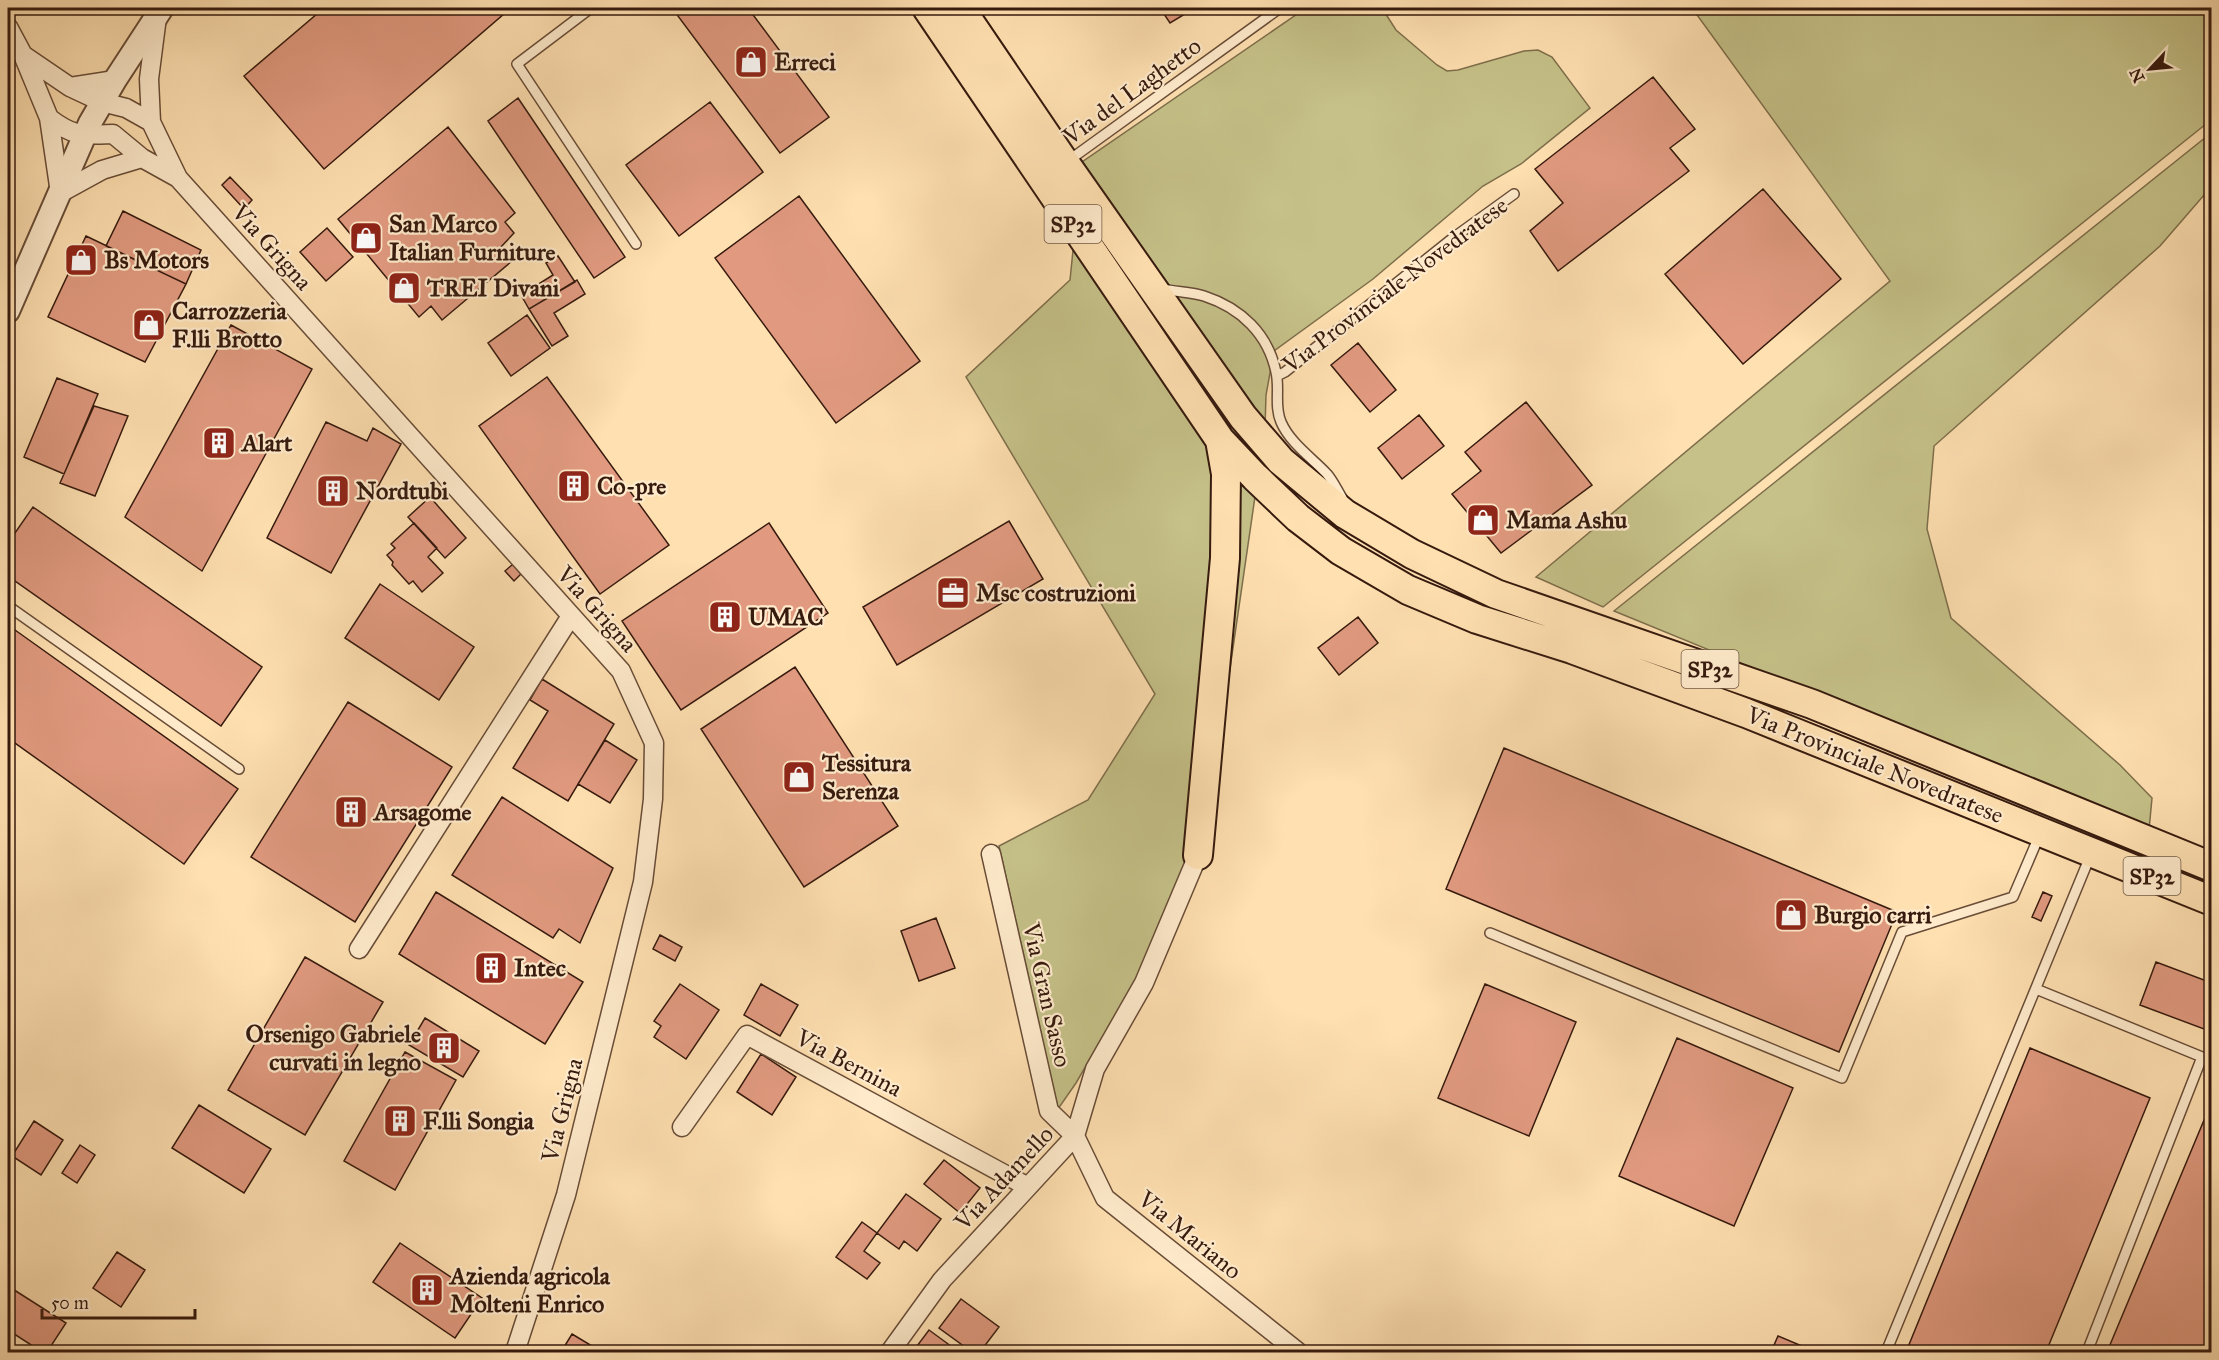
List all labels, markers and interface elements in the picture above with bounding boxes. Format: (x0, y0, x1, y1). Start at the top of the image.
street label: Via del Laghetto (1056, 31, 1207, 152)
north arrow (2120, 39, 2180, 99)
shop icon: Erreci (733, 44, 769, 80)
place label: Erreci (774, 47, 836, 77)
text: N (2125, 65, 2148, 86)
street label: Via Provinciale Novedratese (1276, 190, 1514, 380)
street label: Via Grigna (225, 197, 319, 297)
road number: SP32 (1044, 205, 1102, 243)
place label: San Marco Italian Furniture (389, 209, 556, 267)
shop icon: San Marco Italian Furniture (348, 220, 384, 256)
shop icon: Bs Motors (63, 242, 99, 278)
place label: Bs Motors (104, 245, 209, 275)
shop icon: TREI Divani (386, 270, 422, 306)
place label: TREI Divani (426, 273, 560, 303)
place label: Carrozzeria F.lli Brotto (172, 296, 287, 354)
shop icon: Carrozzeria F.lli Brotto (131, 307, 167, 343)
building icon: Alart (201, 425, 237, 461)
place label: Alart (240, 428, 293, 458)
building icon: Co-pre (556, 468, 592, 504)
place label: Co-pre (597, 471, 666, 501)
building icon: Nordtubi (315, 473, 351, 509)
place label: Nordtubi (356, 476, 449, 506)
shop icon: Mama Ashu (1465, 502, 1501, 538)
place label: Mama Ashu (1506, 505, 1627, 535)
street label: Via Grigna (550, 559, 644, 659)
office icon: Msc costruzioni (935, 575, 971, 611)
place label: Msc costruzioni (976, 578, 1136, 608)
building icon: UMAC (707, 599, 743, 635)
place label: UMAC (748, 602, 824, 632)
road number: SP32 (1682, 650, 1738, 688)
street label: Via Provinciale Novedratese (1741, 699, 2008, 830)
place label: Tessitura Serenza (821, 748, 912, 806)
shop icon: Tessitura Serenza (781, 759, 817, 795)
building icon: Arsagome (333, 794, 369, 830)
place label: Arsagome (372, 797, 472, 827)
road number: SP32 (2124, 857, 2180, 895)
shop icon: Burgio carri (1773, 897, 1809, 933)
place label: Burgio carri (1814, 900, 1932, 930)
street label: Via Gran Sasso (1016, 919, 1078, 1070)
building icon: Intec (473, 950, 509, 986)
place label: Intec (514, 953, 566, 983)
place label: Orsenigo Gabriele curvati in legno (246, 1019, 421, 1077)
street label: Via Bernina (790, 1022, 908, 1104)
building icon: Orsenigo Gabriele curvati in legno (426, 1030, 462, 1066)
street label: Via Grigna (534, 1054, 590, 1166)
building icon: F.lli Songia (382, 1103, 418, 1139)
place label: F.lli Songia (423, 1106, 535, 1136)
street label: Via Adamello (947, 1119, 1060, 1237)
street label: Via Mariano (1131, 1184, 1248, 1286)
place label: Azienda agricola Molteni Enrico (448, 1261, 611, 1319)
building icon: Azienda agricola Molteni Enrico (409, 1272, 445, 1308)
scale bar (42, 1282, 195, 1320)
text: 50 m (51, 1292, 89, 1314)

